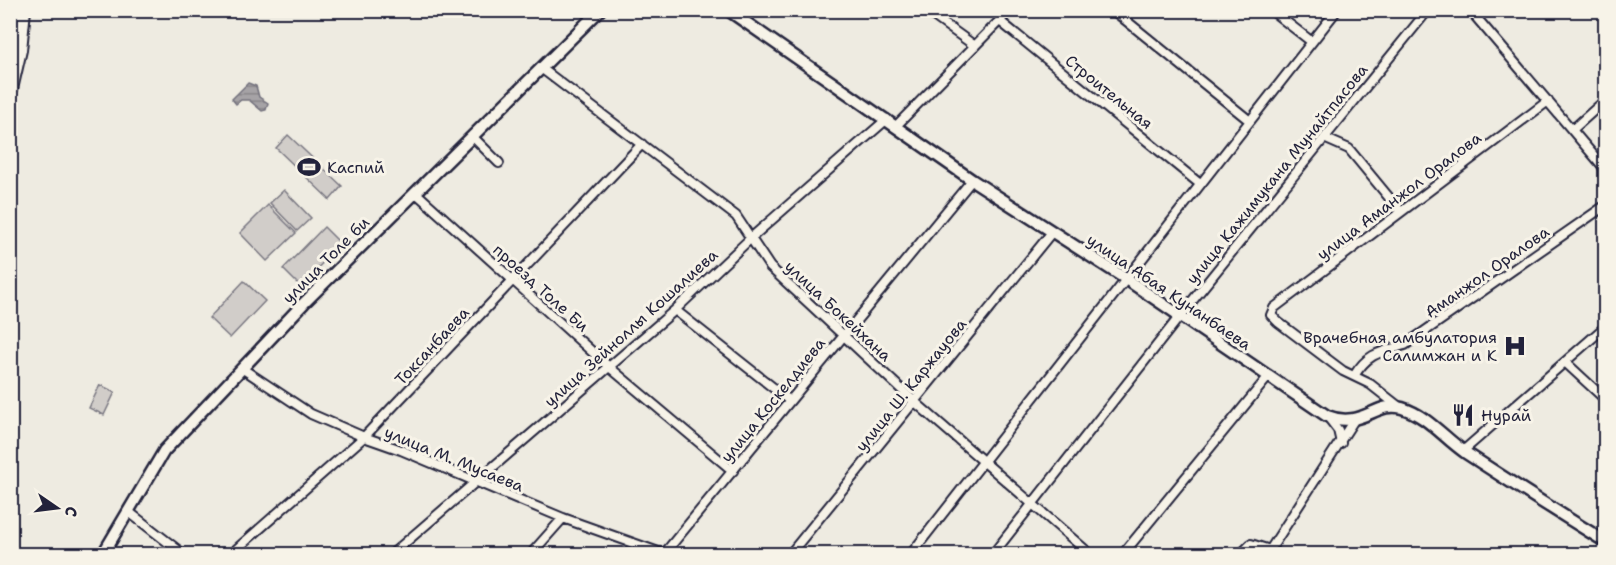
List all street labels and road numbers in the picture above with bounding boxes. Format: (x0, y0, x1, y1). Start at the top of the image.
street label: Строительная (1061, 50, 1157, 134)
street label: улица Кажимукана Мунайтпасова (1182, 60, 1372, 288)
street label: улица Аманжол Оралова (1313, 127, 1485, 265)
street label: улица Толе би (278, 212, 374, 308)
street label: Аманжол Оралова (1421, 221, 1553, 323)
street label: улица Абая Кунанбаева (1083, 229, 1255, 355)
street label: проезд Толе Би (489, 239, 593, 337)
street label: улица Зейноллы Кошалиева (540, 244, 722, 412)
street label: улица Бокейхана (780, 256, 896, 366)
street label: Токсанбаева (390, 302, 474, 390)
street label: улица Ш. Каржауова (851, 314, 971, 456)
street label: улица Коскелдиева (716, 333, 830, 467)
street label: улица М. Мусаева (381, 421, 527, 497)

